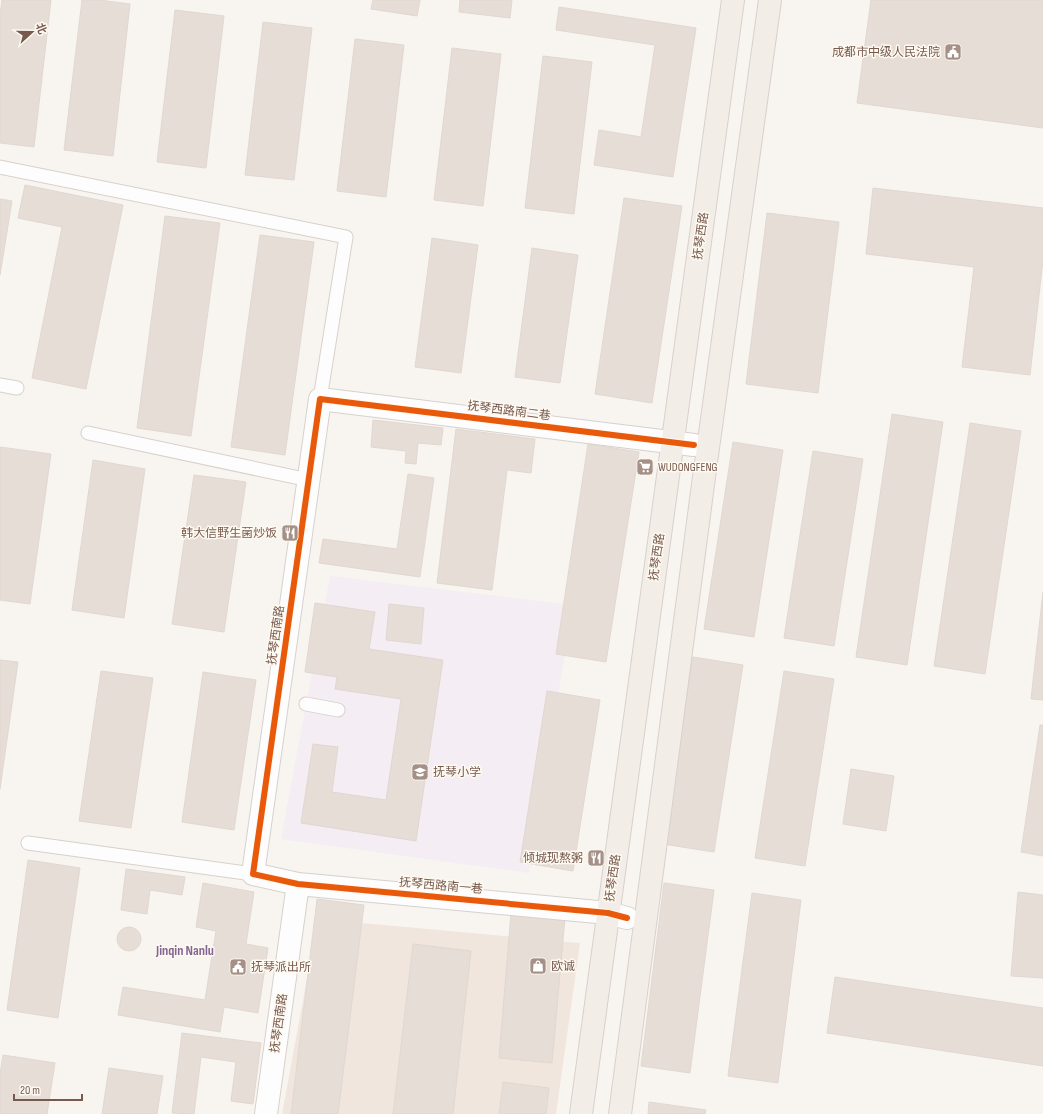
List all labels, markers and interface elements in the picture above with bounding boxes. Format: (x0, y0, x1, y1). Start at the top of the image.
north arrow (12, 12, 52, 52)
text: 北 (33, 21, 49, 36)
public building icon: 成都市中级人民法院 (943, 42, 963, 62)
place label: 成都市中级人民法院 (832, 45, 940, 60)
street label: 抚琴西路 (690, 211, 712, 261)
street label: 抚琴西路南二巷 (466, 398, 552, 424)
supermarket icon: WUDONGFENG (635, 457, 655, 477)
place label: WUDONGFENG (658, 460, 718, 475)
restaurant icon: 韩大信野生菌炒饭 (280, 523, 300, 543)
place label: 韩大信野生菌炒饭 (181, 526, 277, 541)
street label: 抚琴西路 (646, 532, 668, 582)
street label: 抚琴西南路 (264, 604, 288, 666)
school or university icon: 抚琴小学 (410, 762, 430, 782)
place label: 抚琴小学 (433, 765, 481, 780)
restaurant icon: 倾城现熬粥 (586, 848, 606, 868)
place label: 倾城现熬粥 (523, 851, 583, 866)
street label: 抚琴西路 (602, 853, 624, 903)
street label: 抚琴西路南一巷 (398, 875, 484, 897)
district label: Jinqin Nanlu (155, 942, 214, 959)
shop icon: 欧诚 (528, 956, 548, 976)
public building icon: 抚琴派出所 (228, 957, 248, 977)
place label: 欧诚 (551, 959, 575, 974)
place label: 抚琴派出所 (251, 960, 311, 975)
street label: 抚琴西南路 (267, 992, 291, 1054)
scale bar (14, 1076, 82, 1102)
text: 20 m (20, 1083, 40, 1098)

